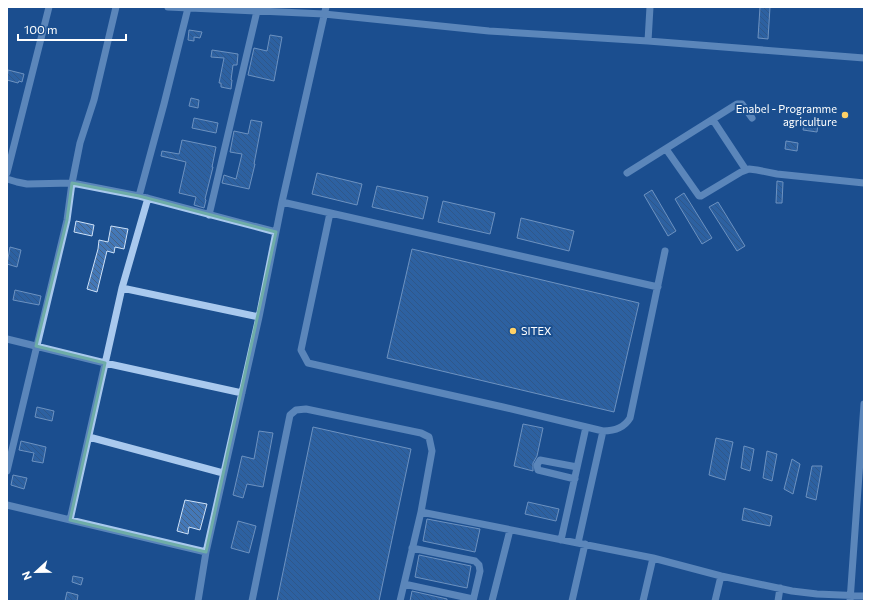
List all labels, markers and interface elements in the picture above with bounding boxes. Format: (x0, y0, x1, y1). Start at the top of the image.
scale bar (18, 16, 126, 42)
text: 100 m (24, 22, 58, 36)
place label: Enabel - Programme agriculture (736, 102, 837, 128)
marker: Enabel - Programme agriculture (840, 110, 850, 120)
place label: SITEX (521, 324, 552, 337)
marker: SITEX (508, 326, 518, 336)
north arrow (16, 552, 56, 592)
text: N (19, 570, 34, 582)

